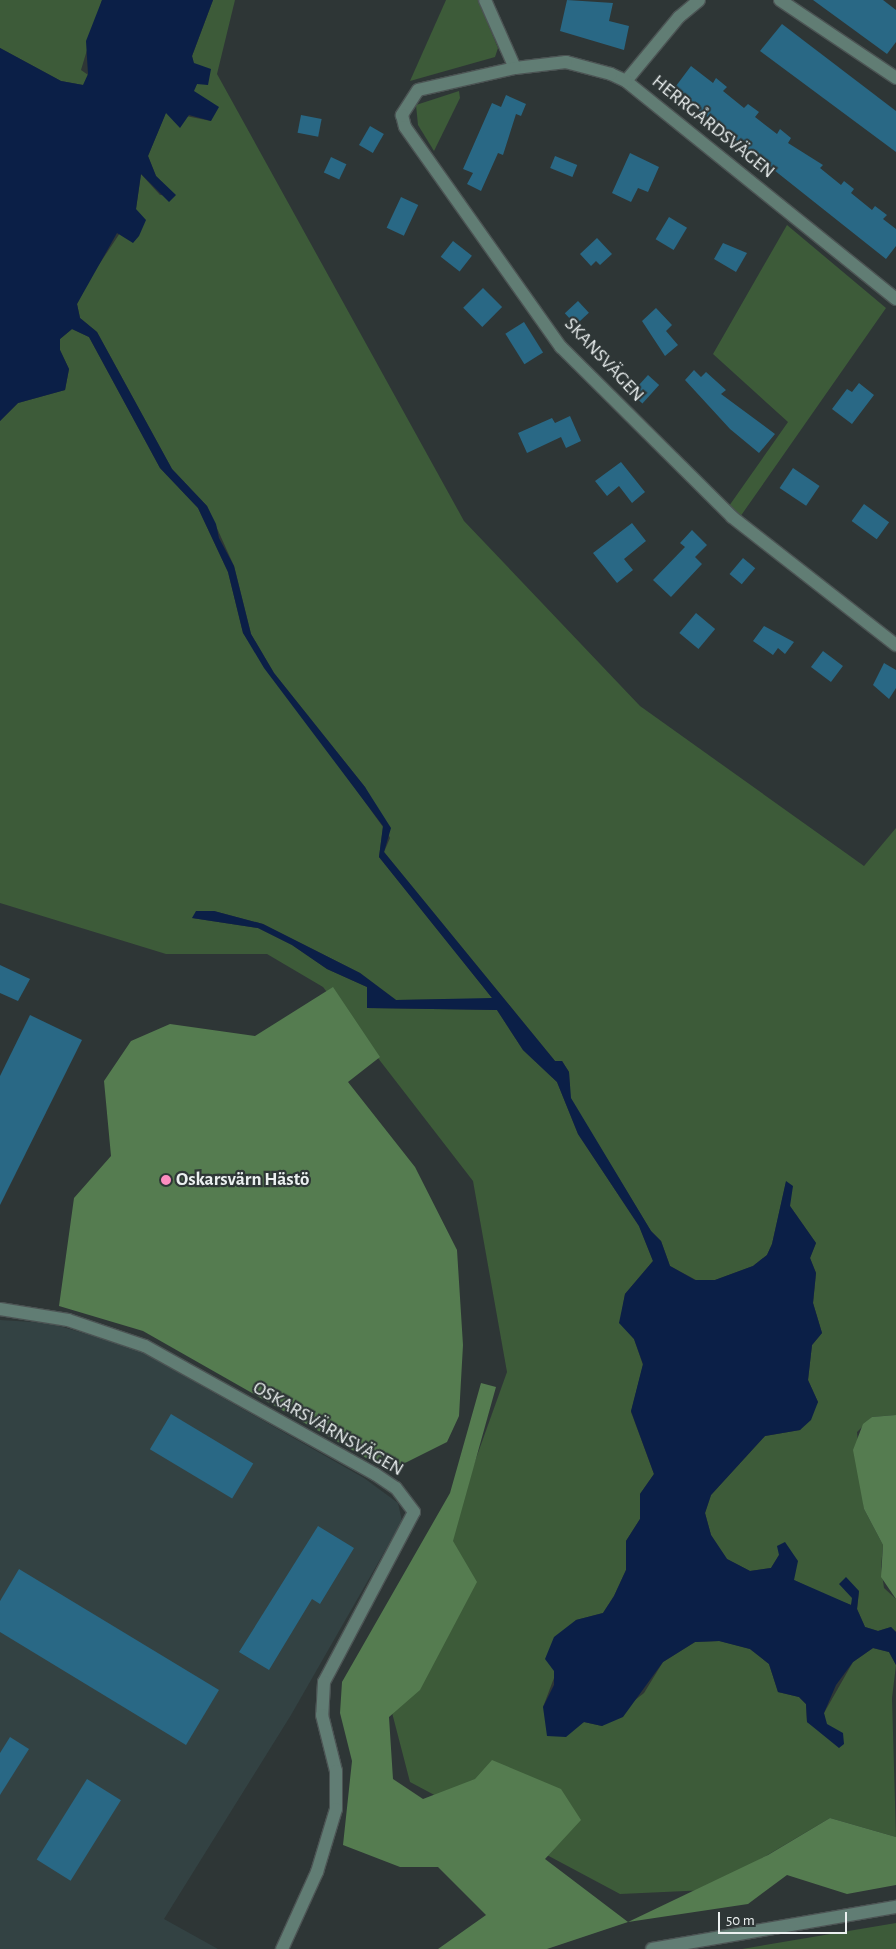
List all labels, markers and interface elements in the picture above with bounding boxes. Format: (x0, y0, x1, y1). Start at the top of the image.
street label: HERRGÅRDSVÄGEN (647, 70, 779, 184)
street label: SKANSVÄGEN (559, 313, 649, 407)
place label: Oskarsvärn Hästö (176, 1169, 309, 1191)
marker: Oskarsvärn Hästö (160, 1174, 172, 1186)
street label: OSKARSVÄRNSVÄGEN (249, 1377, 407, 1481)
scale bar (721, 1902, 850, 1934)
text: 50 m (726, 1913, 755, 1928)

